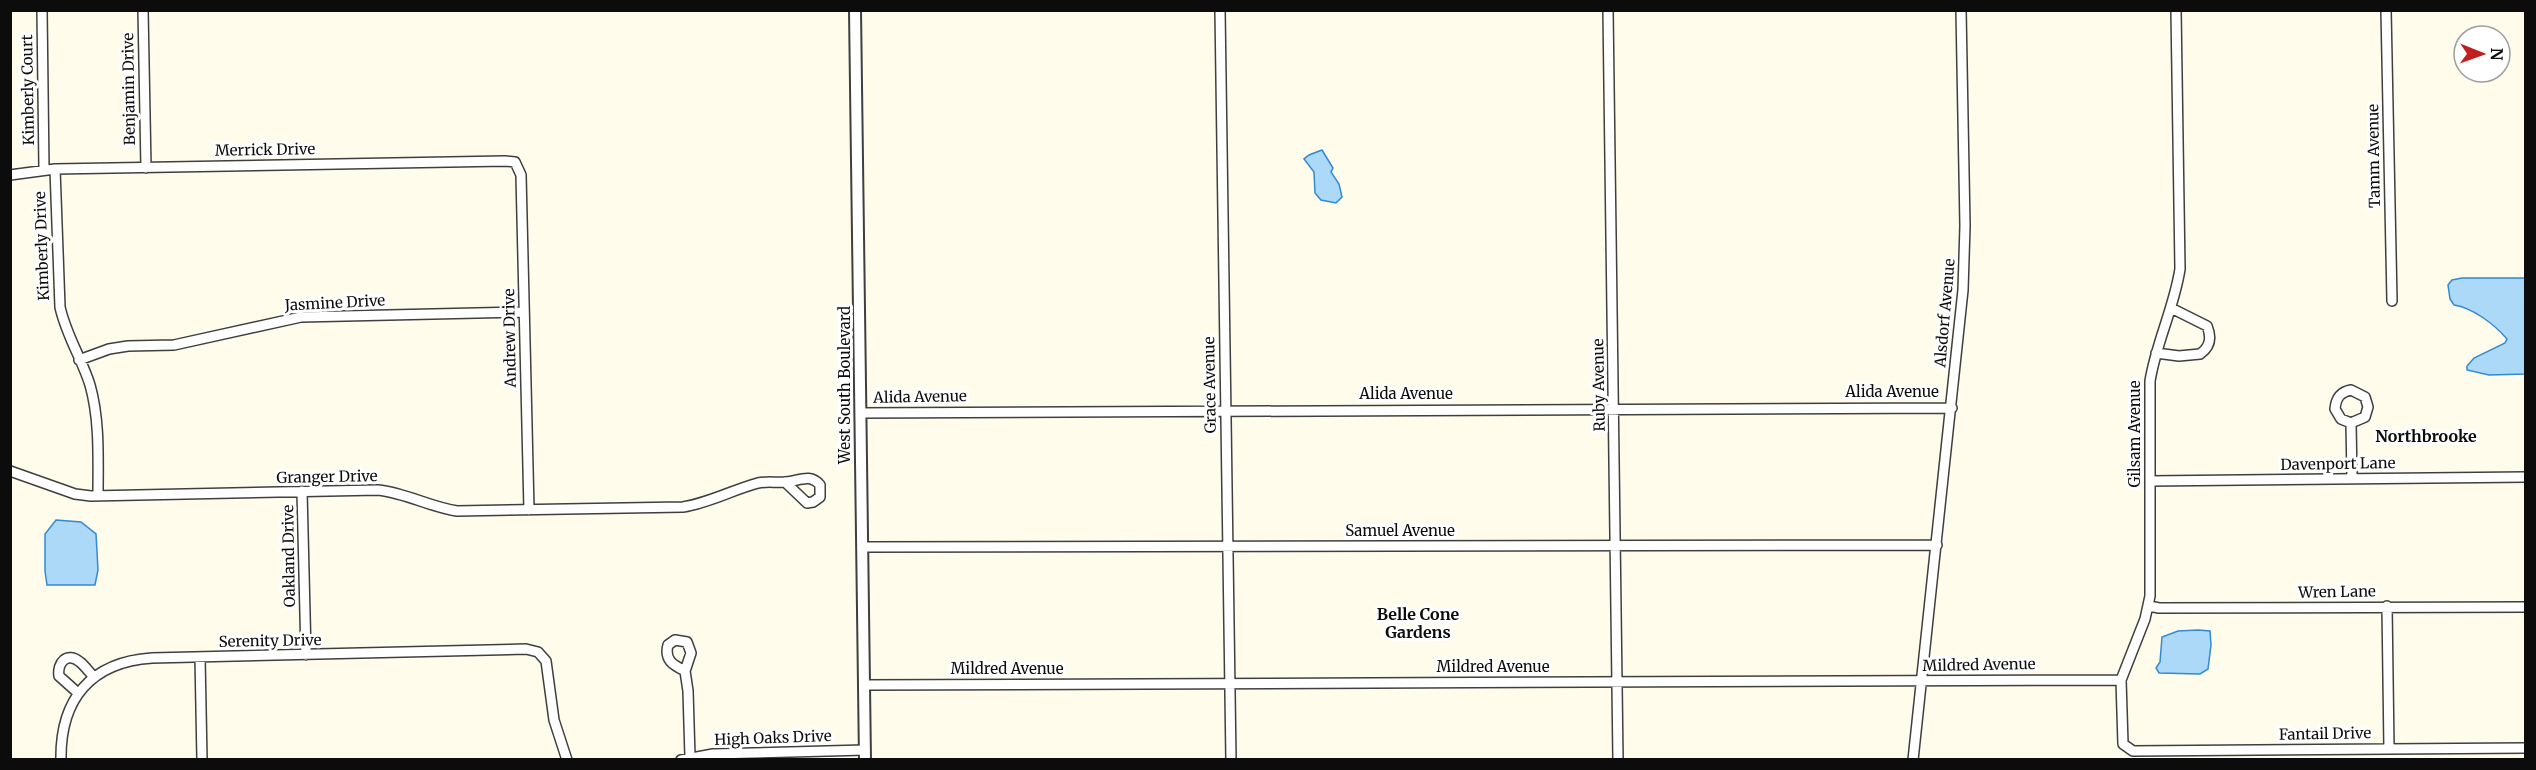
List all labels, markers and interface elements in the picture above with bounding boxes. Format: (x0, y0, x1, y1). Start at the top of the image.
north arrow (2452, 24, 2512, 84)
street label: Benjamin Drive (118, 32, 139, 145)
street label: Kimberly Court (17, 34, 38, 146)
text: N (2487, 48, 2507, 61)
street label: Tamm Avenue (2363, 104, 2384, 208)
street label: Merrick Drive (215, 139, 315, 160)
street label: Kimberly Drive (30, 191, 53, 301)
street label: Alsdorf Avenue (1930, 258, 1959, 369)
street label: Andrew Drive (499, 288, 520, 389)
street label: Jasmine Drive (283, 290, 386, 315)
street label: West South Boulevard (835, 306, 854, 465)
street label: Grace Avenue (1199, 336, 1220, 434)
street label: Ruby Avenue (1588, 338, 1609, 432)
street label: Gilsam Avenue (2125, 380, 2144, 487)
street label: Alida Avenue (1844, 382, 1939, 401)
street label: Alida Avenue (1358, 384, 1453, 403)
street label: Alida Avenue (872, 386, 967, 407)
district label: Northbrooke (2375, 426, 2477, 446)
street label: Davenport Lane (2280, 453, 2396, 474)
street label: Granger Drive (276, 466, 378, 487)
street label: Oakland Drive (278, 504, 299, 607)
street label: Samuel Avenue (1345, 521, 1455, 540)
street label: Wren Lane (2297, 581, 2376, 602)
district label: Belle Cone Gardens (1377, 604, 1460, 642)
street label: Serenity Drive (218, 630, 322, 651)
street label: Mildred Avenue (1922, 654, 2036, 675)
street label: Mildred Avenue (1437, 657, 1550, 676)
street label: Mildred Avenue (951, 659, 1064, 678)
street label: Fantail Drive (2279, 723, 2371, 744)
street label: High Oaks Drive (714, 726, 832, 749)

